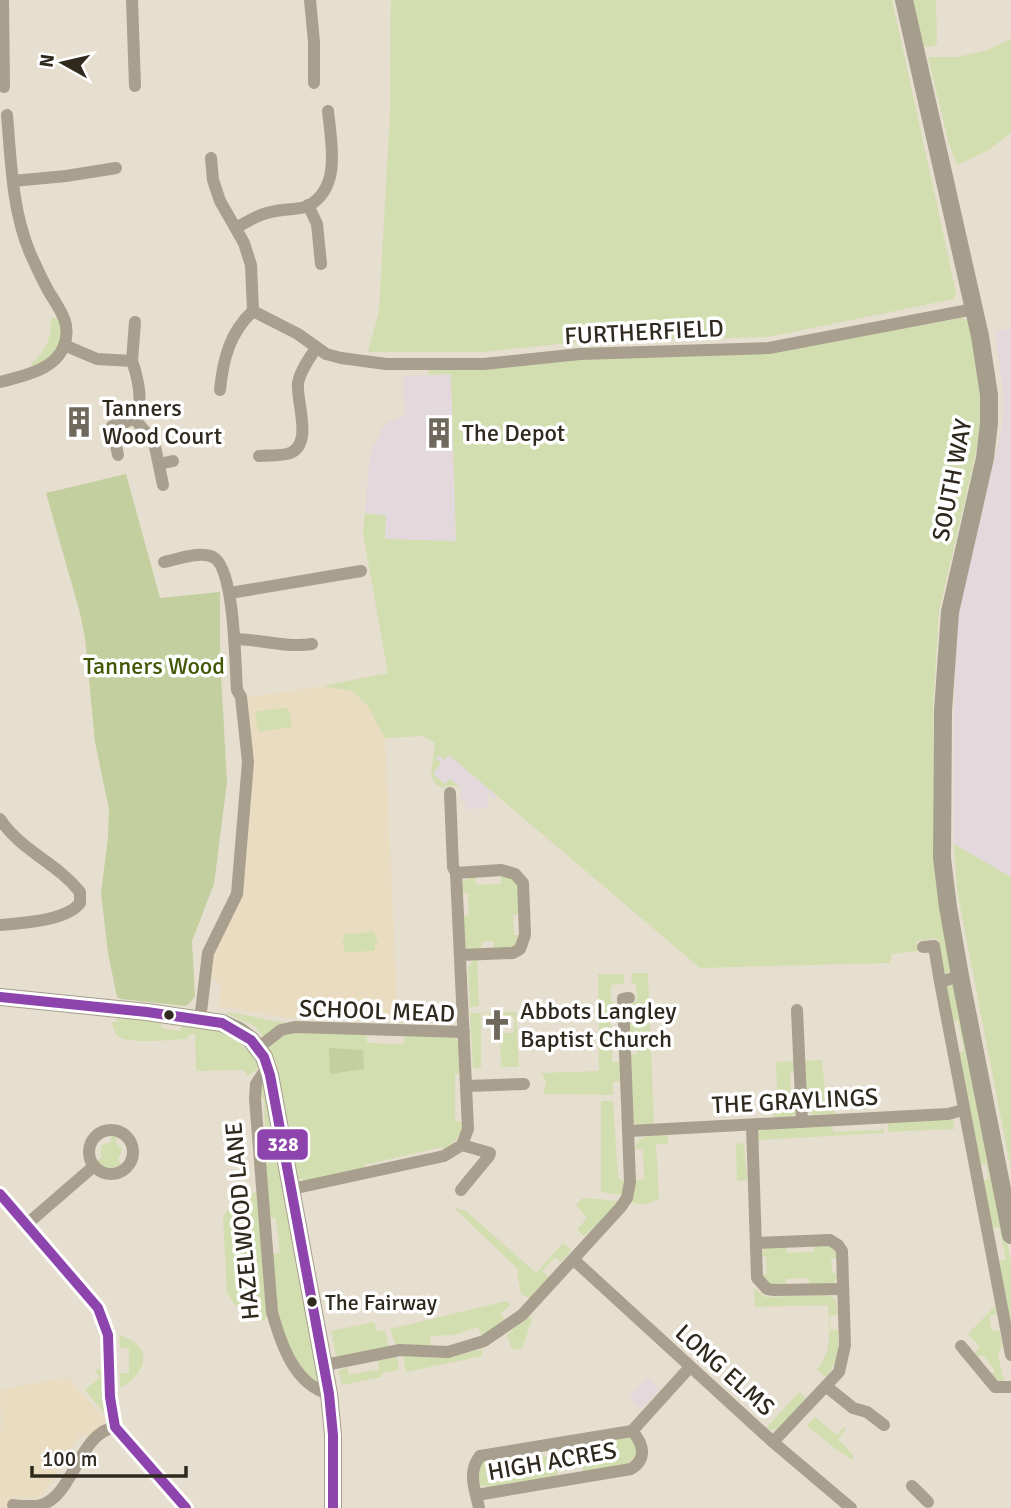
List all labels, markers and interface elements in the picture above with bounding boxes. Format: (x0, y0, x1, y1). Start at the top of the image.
north arrow (28, 28, 98, 98)
text: N (34, 53, 60, 69)
street label: FURTHERFIELD (563, 313, 725, 351)
place label: Tanners Wood Court (102, 393, 222, 451)
building icon: Tanners Wood Court (62, 405, 96, 439)
building icon: The Depot (422, 416, 456, 450)
street label: SOUTH WAY (925, 416, 979, 544)
place label: The Depot (462, 418, 565, 448)
park label: Tanners Wood (83, 651, 225, 681)
street label: SCHOOL MEAD (298, 993, 456, 1029)
place label: Abbots Langley Baptist Church (520, 996, 676, 1054)
unlabelled marker (162, 1008, 176, 1022)
church icon: Abbots Langley Baptist Church (480, 1008, 514, 1042)
street label: THE GRAYLINGS (711, 1082, 879, 1120)
street label: HAZELWOOD LANE (218, 1121, 266, 1321)
line badge: 328 (256, 1128, 309, 1161)
text: 328 (268, 1133, 298, 1157)
place label: The Fairway (325, 1289, 438, 1316)
marker: The Fairway (305, 1295, 319, 1309)
street label: LONG ELMS (669, 1318, 781, 1422)
scale bar (32, 1434, 186, 1478)
street label: HIGH ACRES (485, 1435, 619, 1487)
text: 100 m (42, 1446, 97, 1472)

